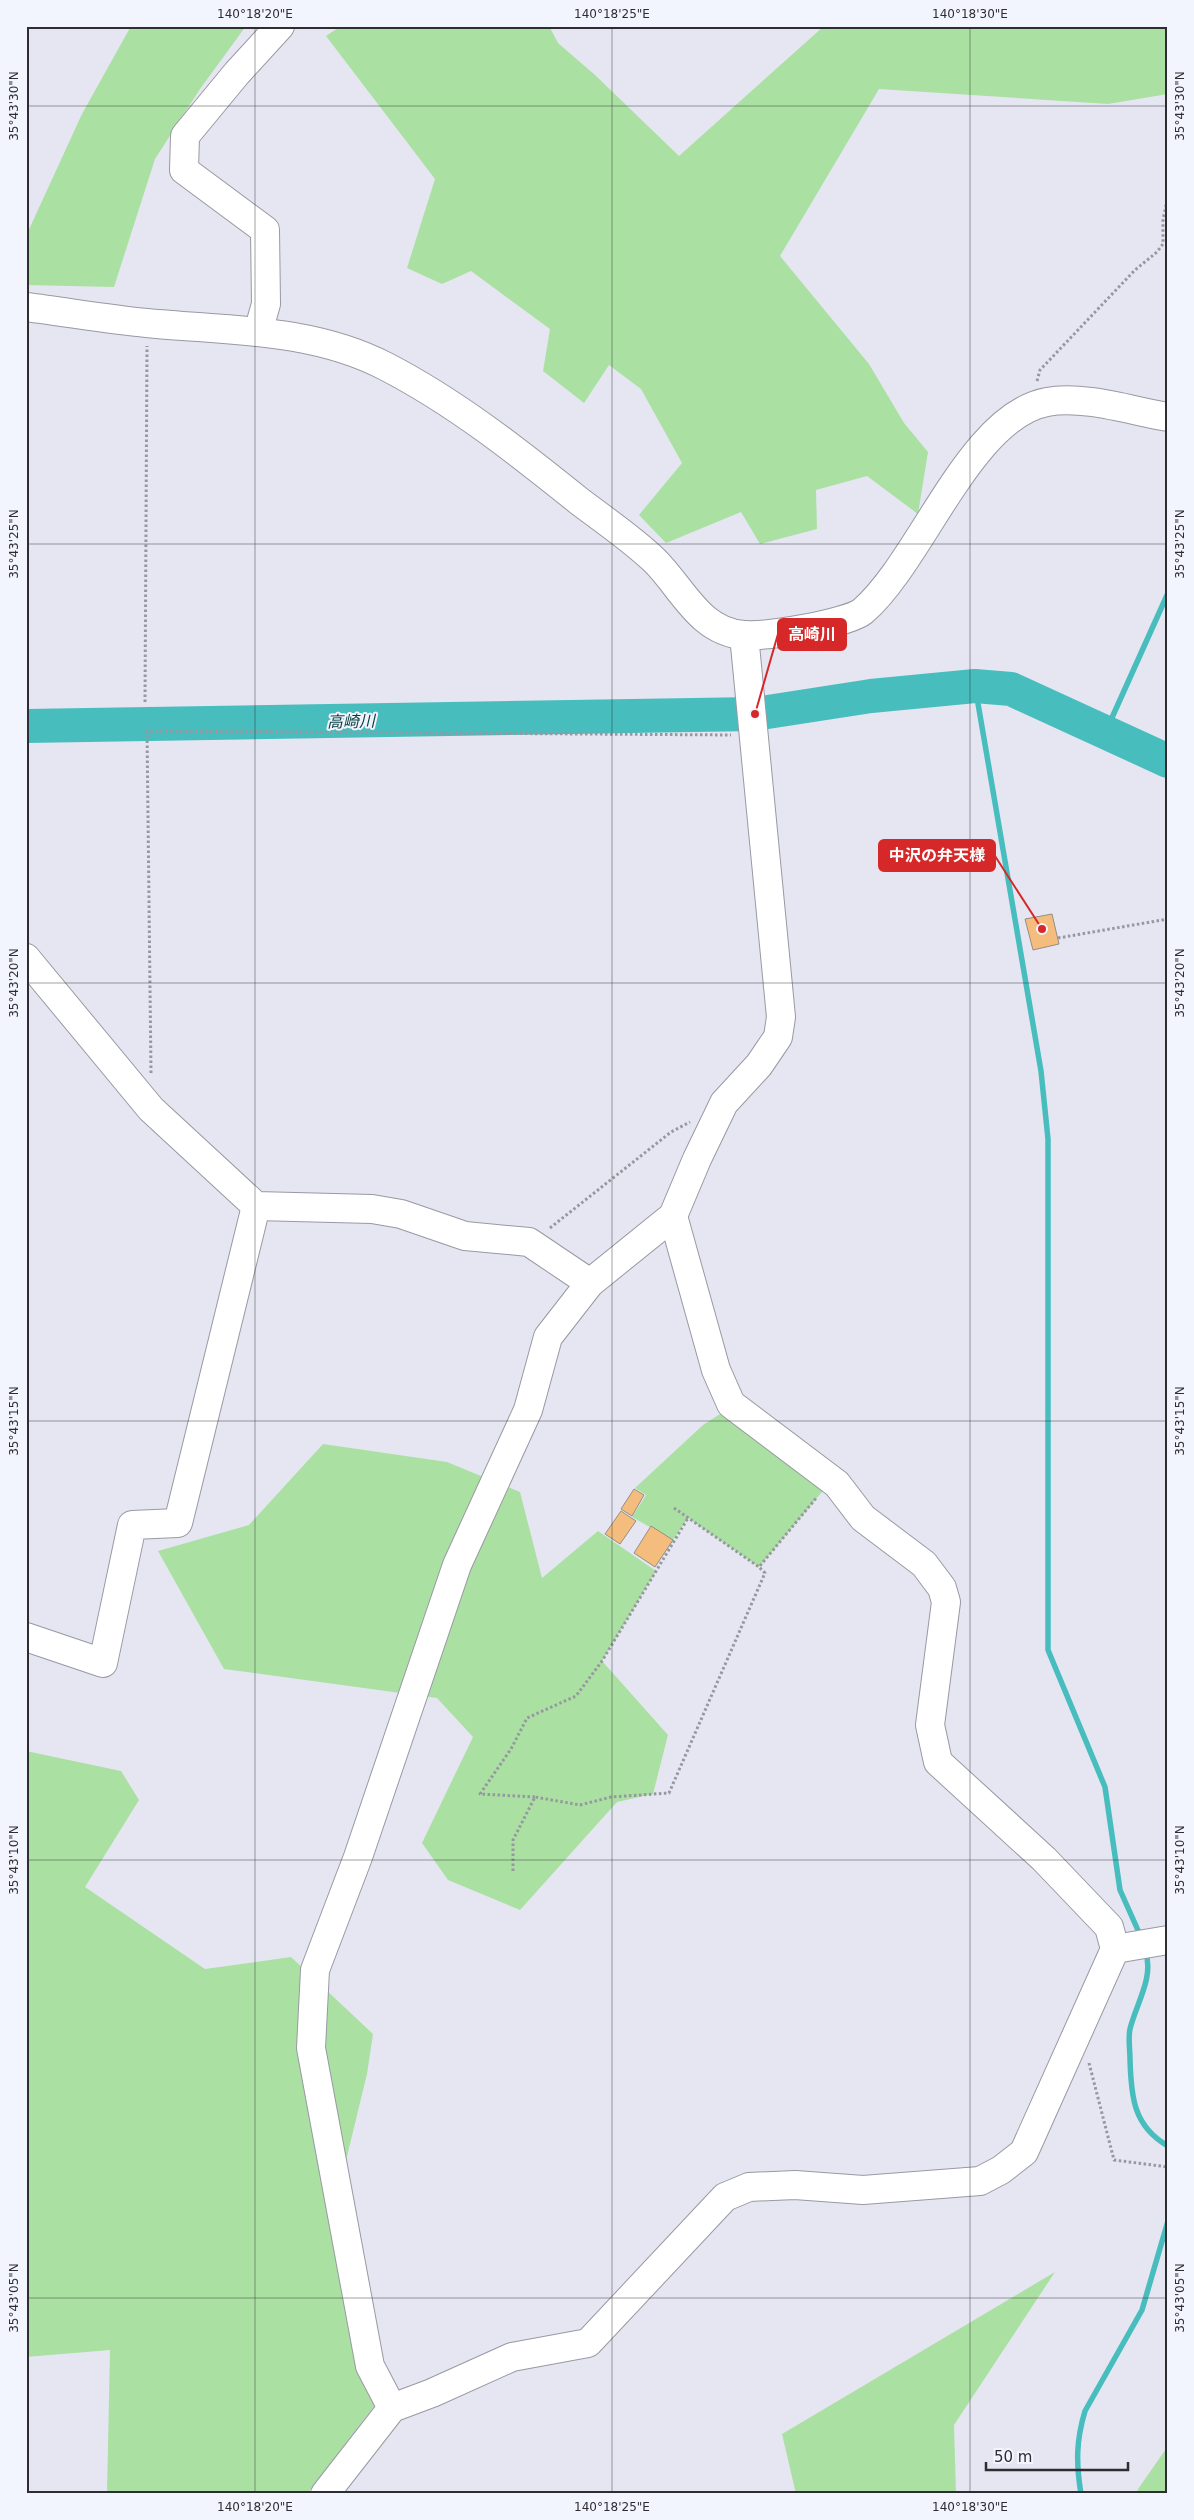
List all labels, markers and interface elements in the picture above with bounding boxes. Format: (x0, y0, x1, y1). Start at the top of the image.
text: 140°18'20"E (217, 7, 293, 21)
text: 140°18'25"E (574, 7, 650, 21)
text: 140°18'30"E (932, 7, 1008, 21)
text: 35°43'30"N (7, 71, 21, 141)
text: 35°43'30"N (1173, 71, 1187, 141)
text: 35°43'25"N (7, 509, 21, 579)
text: 35°43'25"N (1173, 509, 1187, 579)
callout: 高崎川 (778, 619, 846, 650)
text: 高崎川 (788, 625, 836, 644)
water label: 高崎川 (327, 712, 377, 731)
callout: 中沢の弁天様 (879, 840, 995, 871)
text: 中沢の弁天様 (889, 846, 985, 865)
text: 35°43'20"N (7, 948, 21, 1018)
text: 35°43'20"N (1173, 948, 1187, 1018)
text: 35°43'15"N (7, 1386, 21, 1456)
text: 35°43'15"N (1173, 1386, 1187, 1456)
text: 35°43'10"N (7, 1825, 21, 1895)
text: 35°43'10"N (1173, 1825, 1187, 1895)
text: 35°43'05"N (7, 2263, 21, 2333)
text: 35°43'05"N (1173, 2263, 1187, 2333)
scale bar (986, 2440, 1129, 2472)
text: 50 m (994, 2448, 1032, 2466)
text: 140°18'20"E (217, 2500, 293, 2514)
text: 140°18'25"E (574, 2500, 650, 2514)
text: 140°18'30"E (932, 2500, 1008, 2514)

